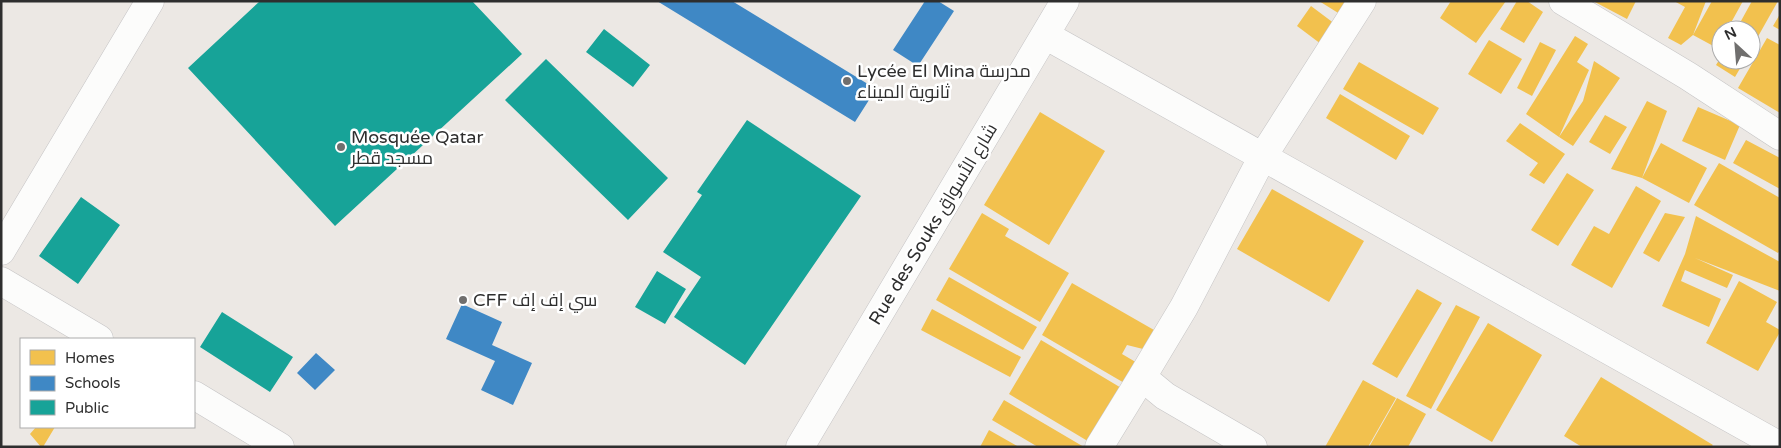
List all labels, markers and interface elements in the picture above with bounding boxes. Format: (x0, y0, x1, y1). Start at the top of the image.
north arrow (1711, 20, 1761, 70)
text: N (1722, 24, 1739, 44)
place label: Lycée El Mina مدرسة ثانوية الميناء (857, 60, 1031, 103)
marker: Lycée El Mina مدرسة ثانوية الميناء (841, 75, 853, 87)
street label: Rue des Souks شارع الأسواق (864, 119, 1003, 329)
place label: Mosquée Qatar مسجد قطر (350, 126, 483, 169)
marker: Mosquée Qatar مسجد قطر (335, 141, 347, 153)
place label: CFF سي إف إف (473, 289, 597, 313)
marker: CFF سي إف إف (457, 294, 469, 306)
legend (20, 338, 195, 428)
text: Homes (65, 349, 115, 367)
text: Schools (65, 374, 121, 392)
text: Public (65, 399, 109, 417)

